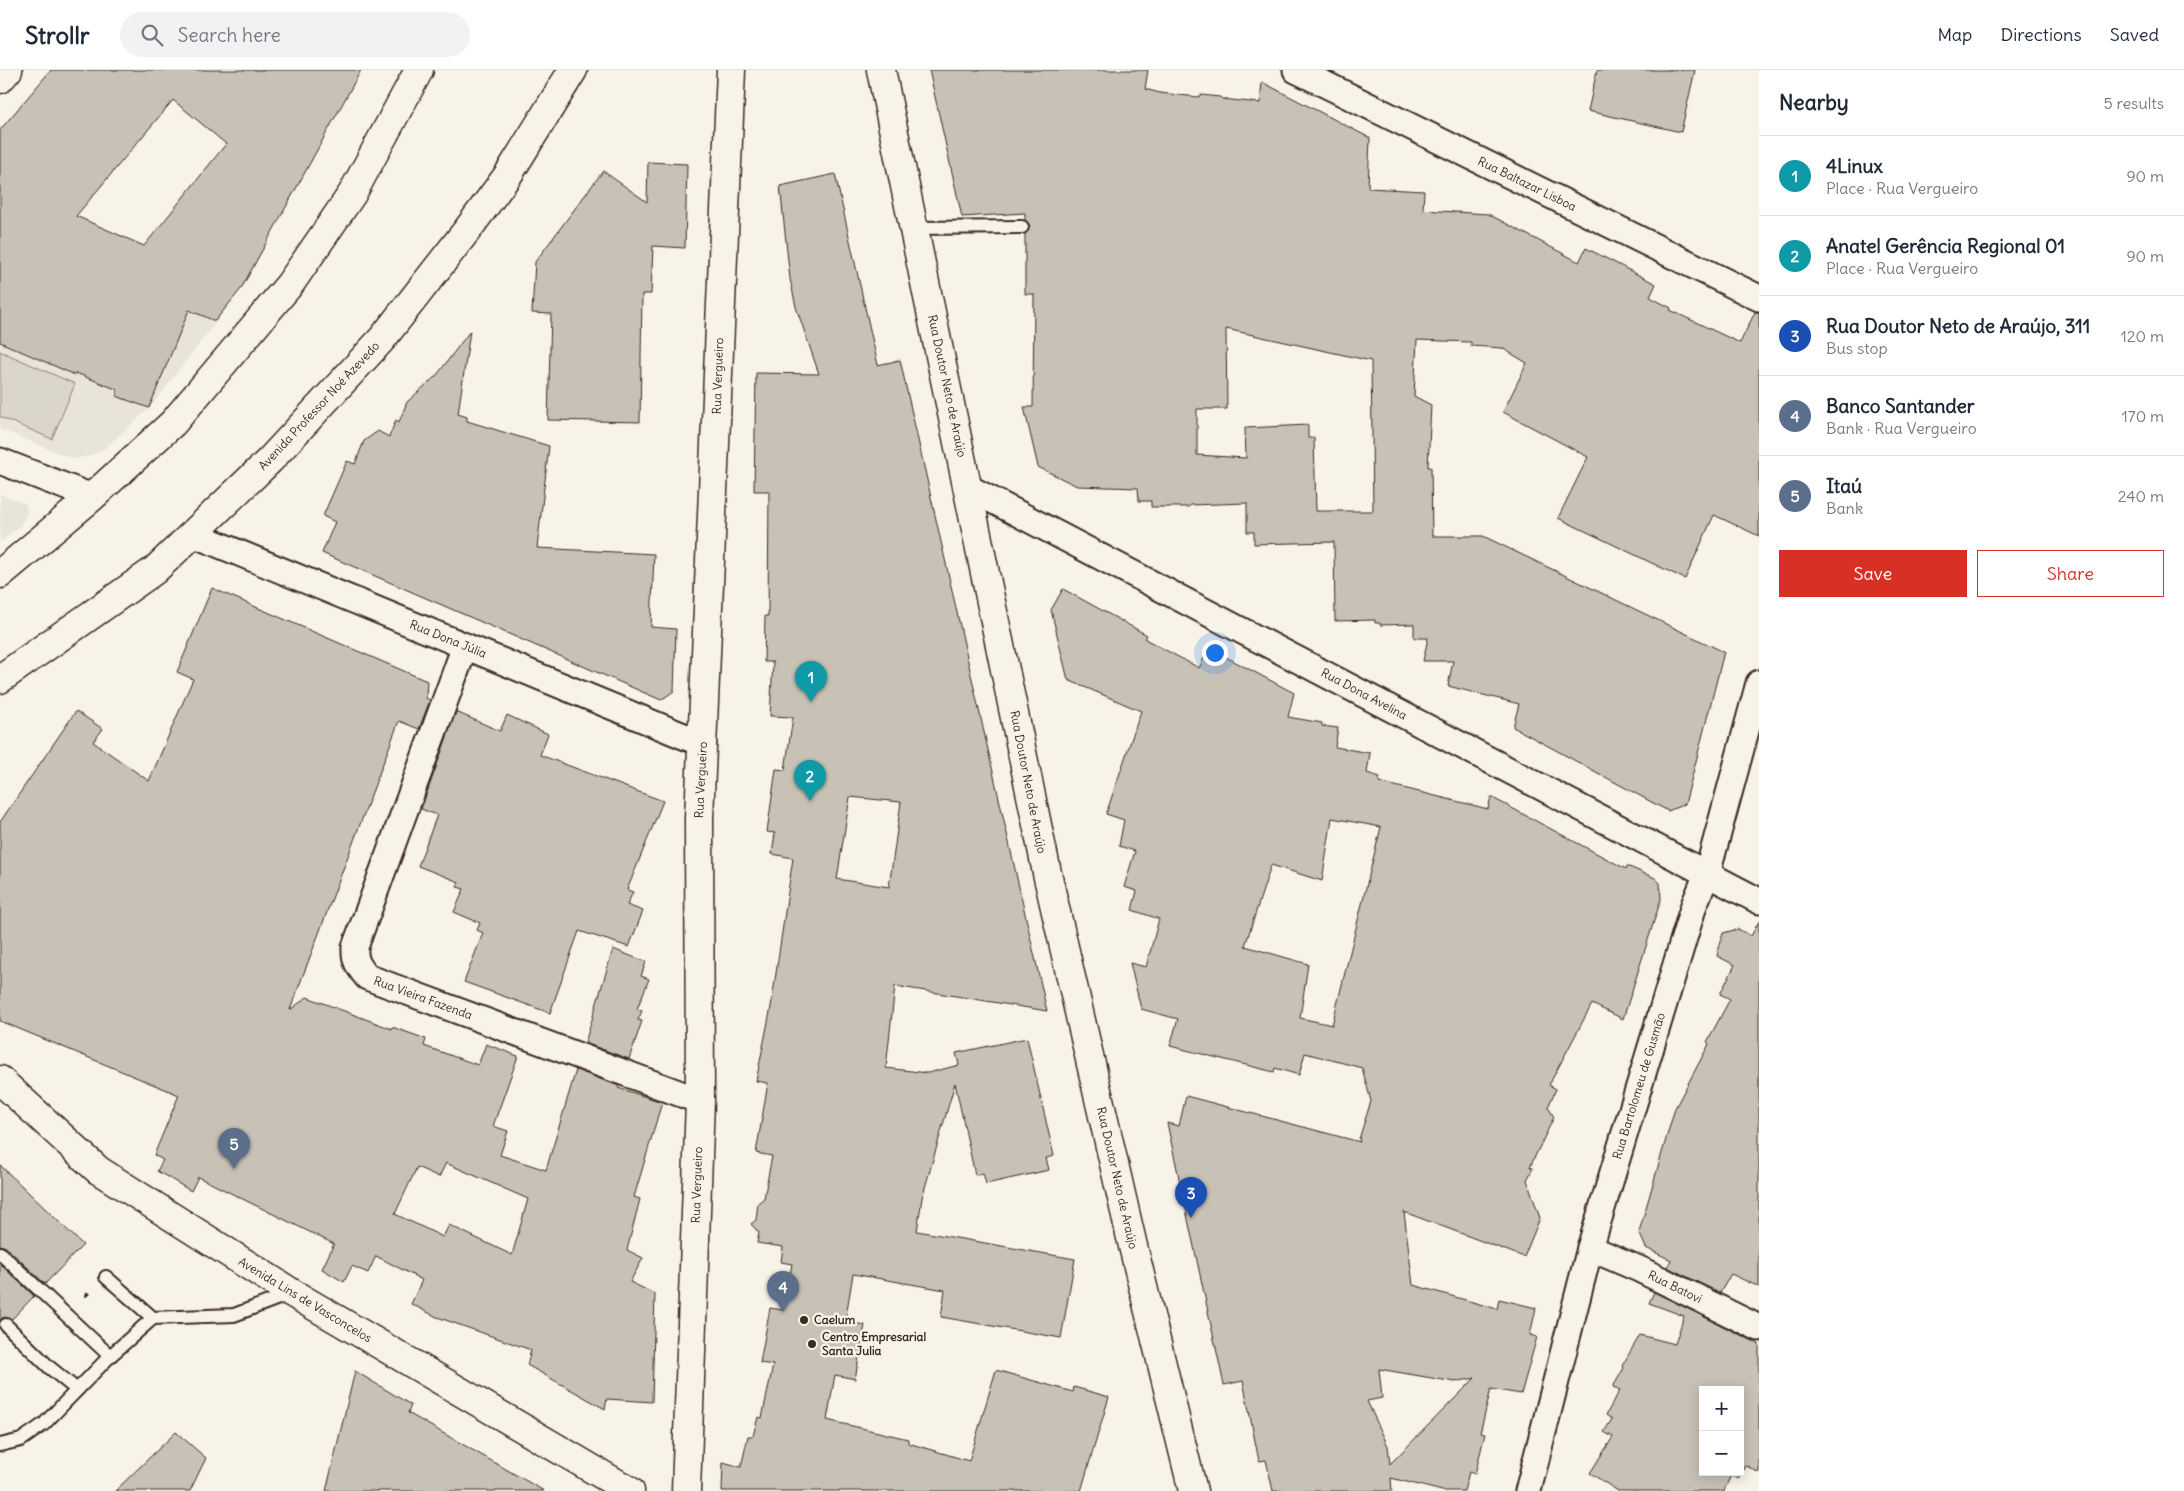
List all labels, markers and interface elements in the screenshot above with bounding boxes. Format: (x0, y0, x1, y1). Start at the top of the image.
search box (120, 12, 470, 57)
text: Strollr (25, 20, 90, 50)
icon: search (138, 21, 166, 49)
text: Search here (178, 23, 281, 47)
text: Map (1937, 23, 1972, 46)
text: Directions (2000, 23, 2082, 46)
text: Saved (2110, 23, 2159, 46)
text: Nearby (1779, 89, 1849, 116)
text: 5 results (2103, 93, 2164, 113)
street label: Rua Baltazar Lisboa (1476, 153, 1579, 214)
text: 4Linux (1826, 154, 1883, 178)
text: 1 (1792, 166, 1798, 186)
text: 90 m (2126, 166, 2164, 186)
text: Place · Rua Vergueiro (1826, 178, 1978, 198)
text: Anatel Gerência Regional 01 (1826, 234, 2065, 258)
text: 2 (1791, 246, 1799, 266)
text: 90 m (2126, 246, 2164, 266)
text: Place · Rua Vergueiro (1826, 258, 1978, 278)
street label: Rua Doutor Neto de Araújo (925, 313, 970, 459)
text: Rua Doutor Neto de Araújo, 311 (1826, 314, 2090, 338)
text: 3 (1790, 326, 1800, 346)
text: 120 m (2121, 326, 2164, 346)
street label: Rua Vergueiro (709, 337, 726, 415)
street label: Avenida Professor Noé Azevedo (255, 338, 382, 473)
text: Bus stop (1826, 338, 1888, 358)
text: Banco Santander (1826, 394, 1975, 418)
text: 4 (1790, 406, 1800, 426)
text: 170 m (2121, 406, 2164, 426)
text: Bank · Rua Vergueiro (1826, 418, 1977, 438)
text: Itaú (1826, 474, 1862, 498)
text: 5 (1790, 486, 1800, 506)
text: 240 m (2118, 486, 2164, 506)
text: Bank (1826, 498, 1863, 518)
button: Save (1779, 550, 1967, 597)
button: Share (1977, 550, 2164, 597)
street label: Rua Dona Júlia (408, 616, 489, 661)
your location (1202, 640, 1228, 666)
pin: 1 (795, 661, 827, 702)
street label: Rua Dona Avelina (1319, 665, 1410, 723)
street label: Rua Doutor Neto de Araújo (1007, 709, 1050, 855)
street label: Rua Vergueiro (691, 741, 710, 819)
pin: 2 (794, 760, 826, 801)
street label: Rua Vieira Fazenda (372, 973, 475, 1022)
street label: Rua Bartolomeu de Gusmão (1609, 1011, 1668, 1161)
street label: Rua Doutor Neto de Araújo (1094, 1105, 1141, 1251)
pin: 5 (218, 1128, 250, 1169)
street label: Rua Vergueiro (688, 1146, 705, 1224)
pin: 3 (1175, 1177, 1207, 1218)
street label: Avenida Lins de Vasconcelos (236, 1254, 375, 1346)
street label: Rua Batovi (1646, 1267, 1705, 1306)
pin: 4 (767, 1271, 799, 1312)
place label: Caelum (814, 1312, 856, 1327)
marker: Caelum (798, 1314, 810, 1326)
place label: Centro Empresarial Santa Julia (822, 1329, 926, 1358)
marker: Centro Empresarial Santa Julia (806, 1338, 818, 1350)
map controls (1699, 1386, 1744, 1476)
button: + (1699, 1386, 1744, 1431)
button: − (1699, 1431, 1744, 1476)

